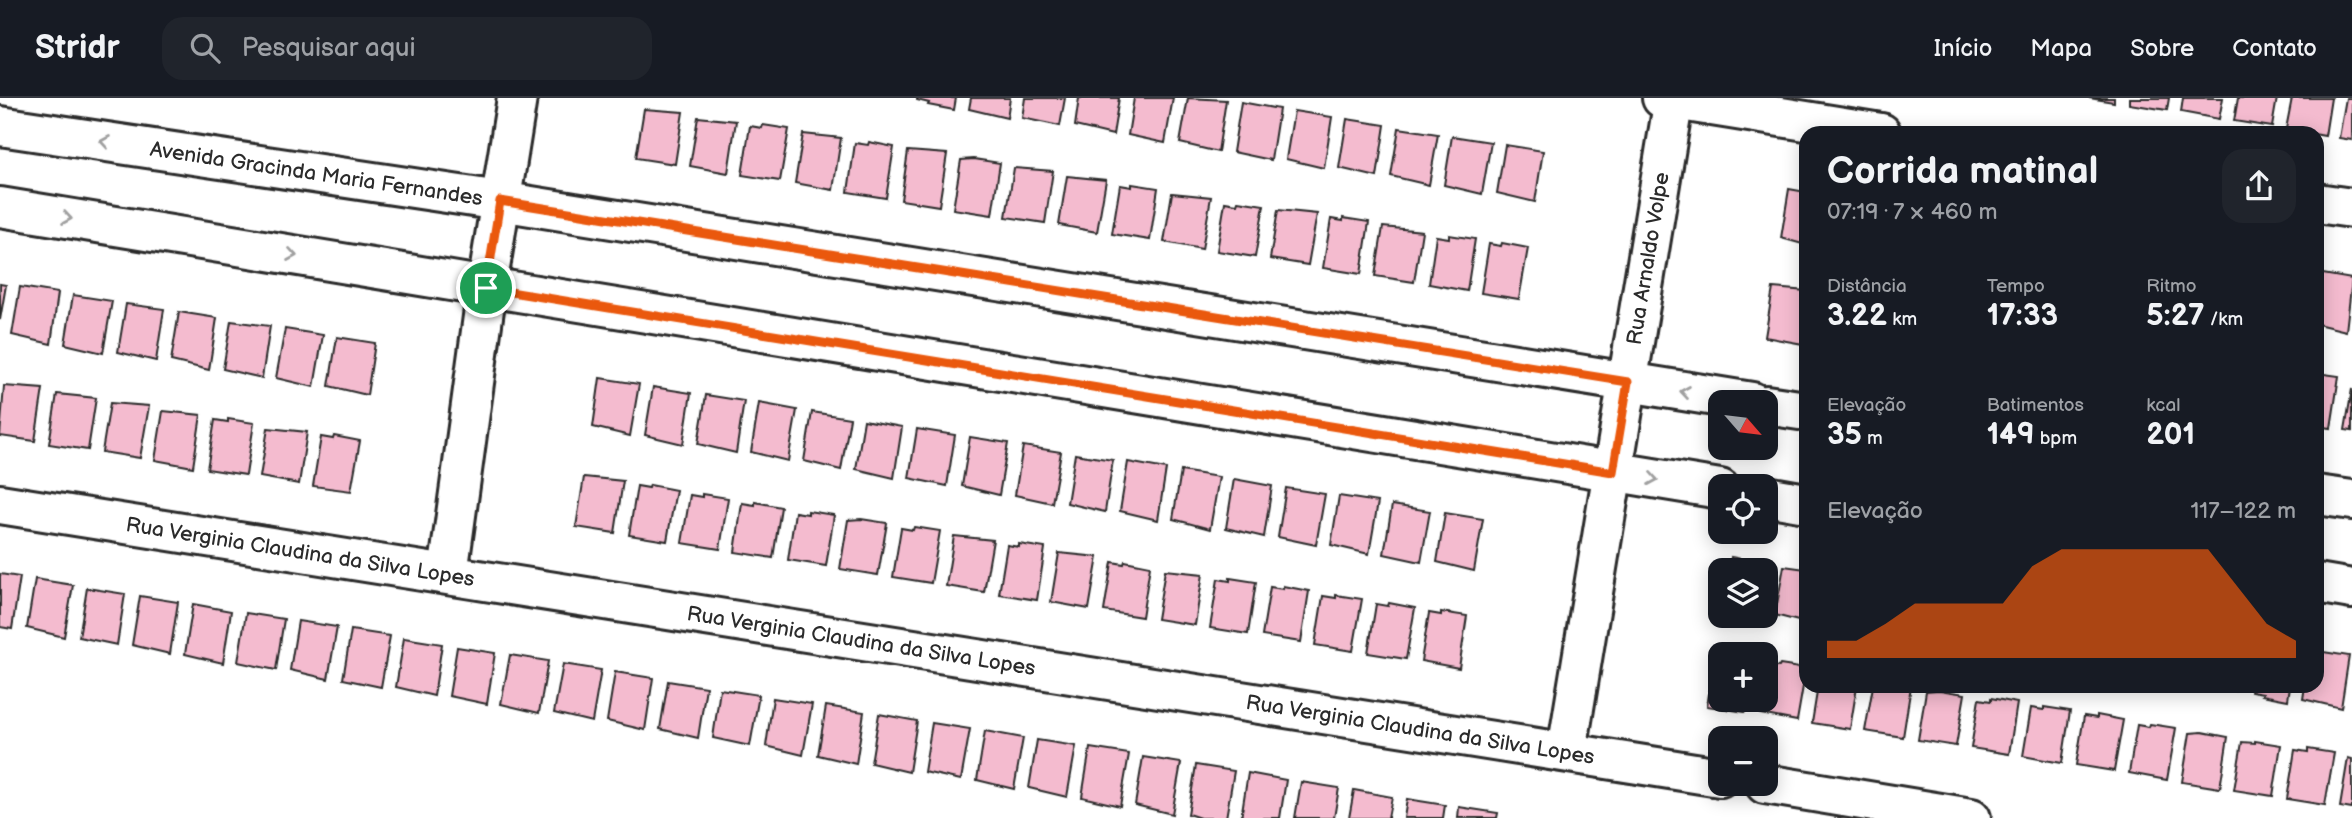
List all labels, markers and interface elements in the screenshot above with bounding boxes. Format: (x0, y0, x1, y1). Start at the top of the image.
search box (162, 17, 652, 80)
text: Stridr (35, 28, 120, 68)
icon: search (186, 29, 224, 67)
text: Pesquisar aqui (242, 33, 416, 64)
text: Início (1934, 34, 1992, 63)
text: Mapa (2030, 34, 2092, 63)
text: Sobre (2130, 34, 2194, 63)
text: Contato (2232, 34, 2317, 63)
one-way arrow (99, 134, 111, 149)
street label: Avenida Gracinda Maria Fernandes (148, 137, 484, 211)
text: Corrida matinal (1827, 149, 2098, 194)
button: share (2222, 149, 2296, 223)
street label: Rua Arnaldo Volpe (1622, 170, 1675, 347)
text: 07:19 · 7 × 460 m (1827, 198, 1998, 226)
one-way arrow (61, 210, 73, 225)
one-way arrow (286, 247, 298, 262)
pin (456, 258, 516, 318)
icon: arrive (467, 269, 505, 307)
text: Distância (1827, 275, 1907, 298)
text: Tempo (1987, 275, 2045, 298)
text: Ritmo (2146, 275, 2197, 298)
text: 3.22 (1827, 298, 1887, 334)
text: 17:33 (1987, 298, 2058, 334)
text: 5:27 (2146, 298, 2205, 334)
text: km (1887, 308, 1917, 331)
text: /km (2205, 308, 2243, 331)
one-way arrow (1679, 384, 1690, 399)
north arrow (1708, 390, 1778, 460)
map controls (1708, 390, 1778, 796)
text: Elevação (1827, 394, 1906, 417)
text: Batimentos (1987, 394, 2084, 417)
text: kcal (2146, 394, 2180, 417)
text: 35 (1827, 417, 1862, 453)
text: 149 (1987, 417, 2035, 453)
text: 201 (2146, 417, 2195, 453)
text: m (1862, 427, 1883, 450)
text: bpm (2035, 427, 2077, 450)
one-way arrow (1647, 471, 1659, 486)
button: locate (1708, 474, 1778, 544)
text: Elevação (1827, 497, 1923, 525)
text: 117–122 m (2190, 497, 2296, 525)
street label: Rua Verginia Claudina da Silva Lopes (124, 512, 476, 592)
button: layers (1708, 558, 1778, 628)
street label: Rua Verginia Claudina da Silva Lopes (685, 601, 1037, 681)
button: + (1708, 642, 1778, 712)
street label: Rua Verginia Claudina da Silva Lopes (1244, 690, 1596, 770)
button: − (1708, 726, 1778, 796)

